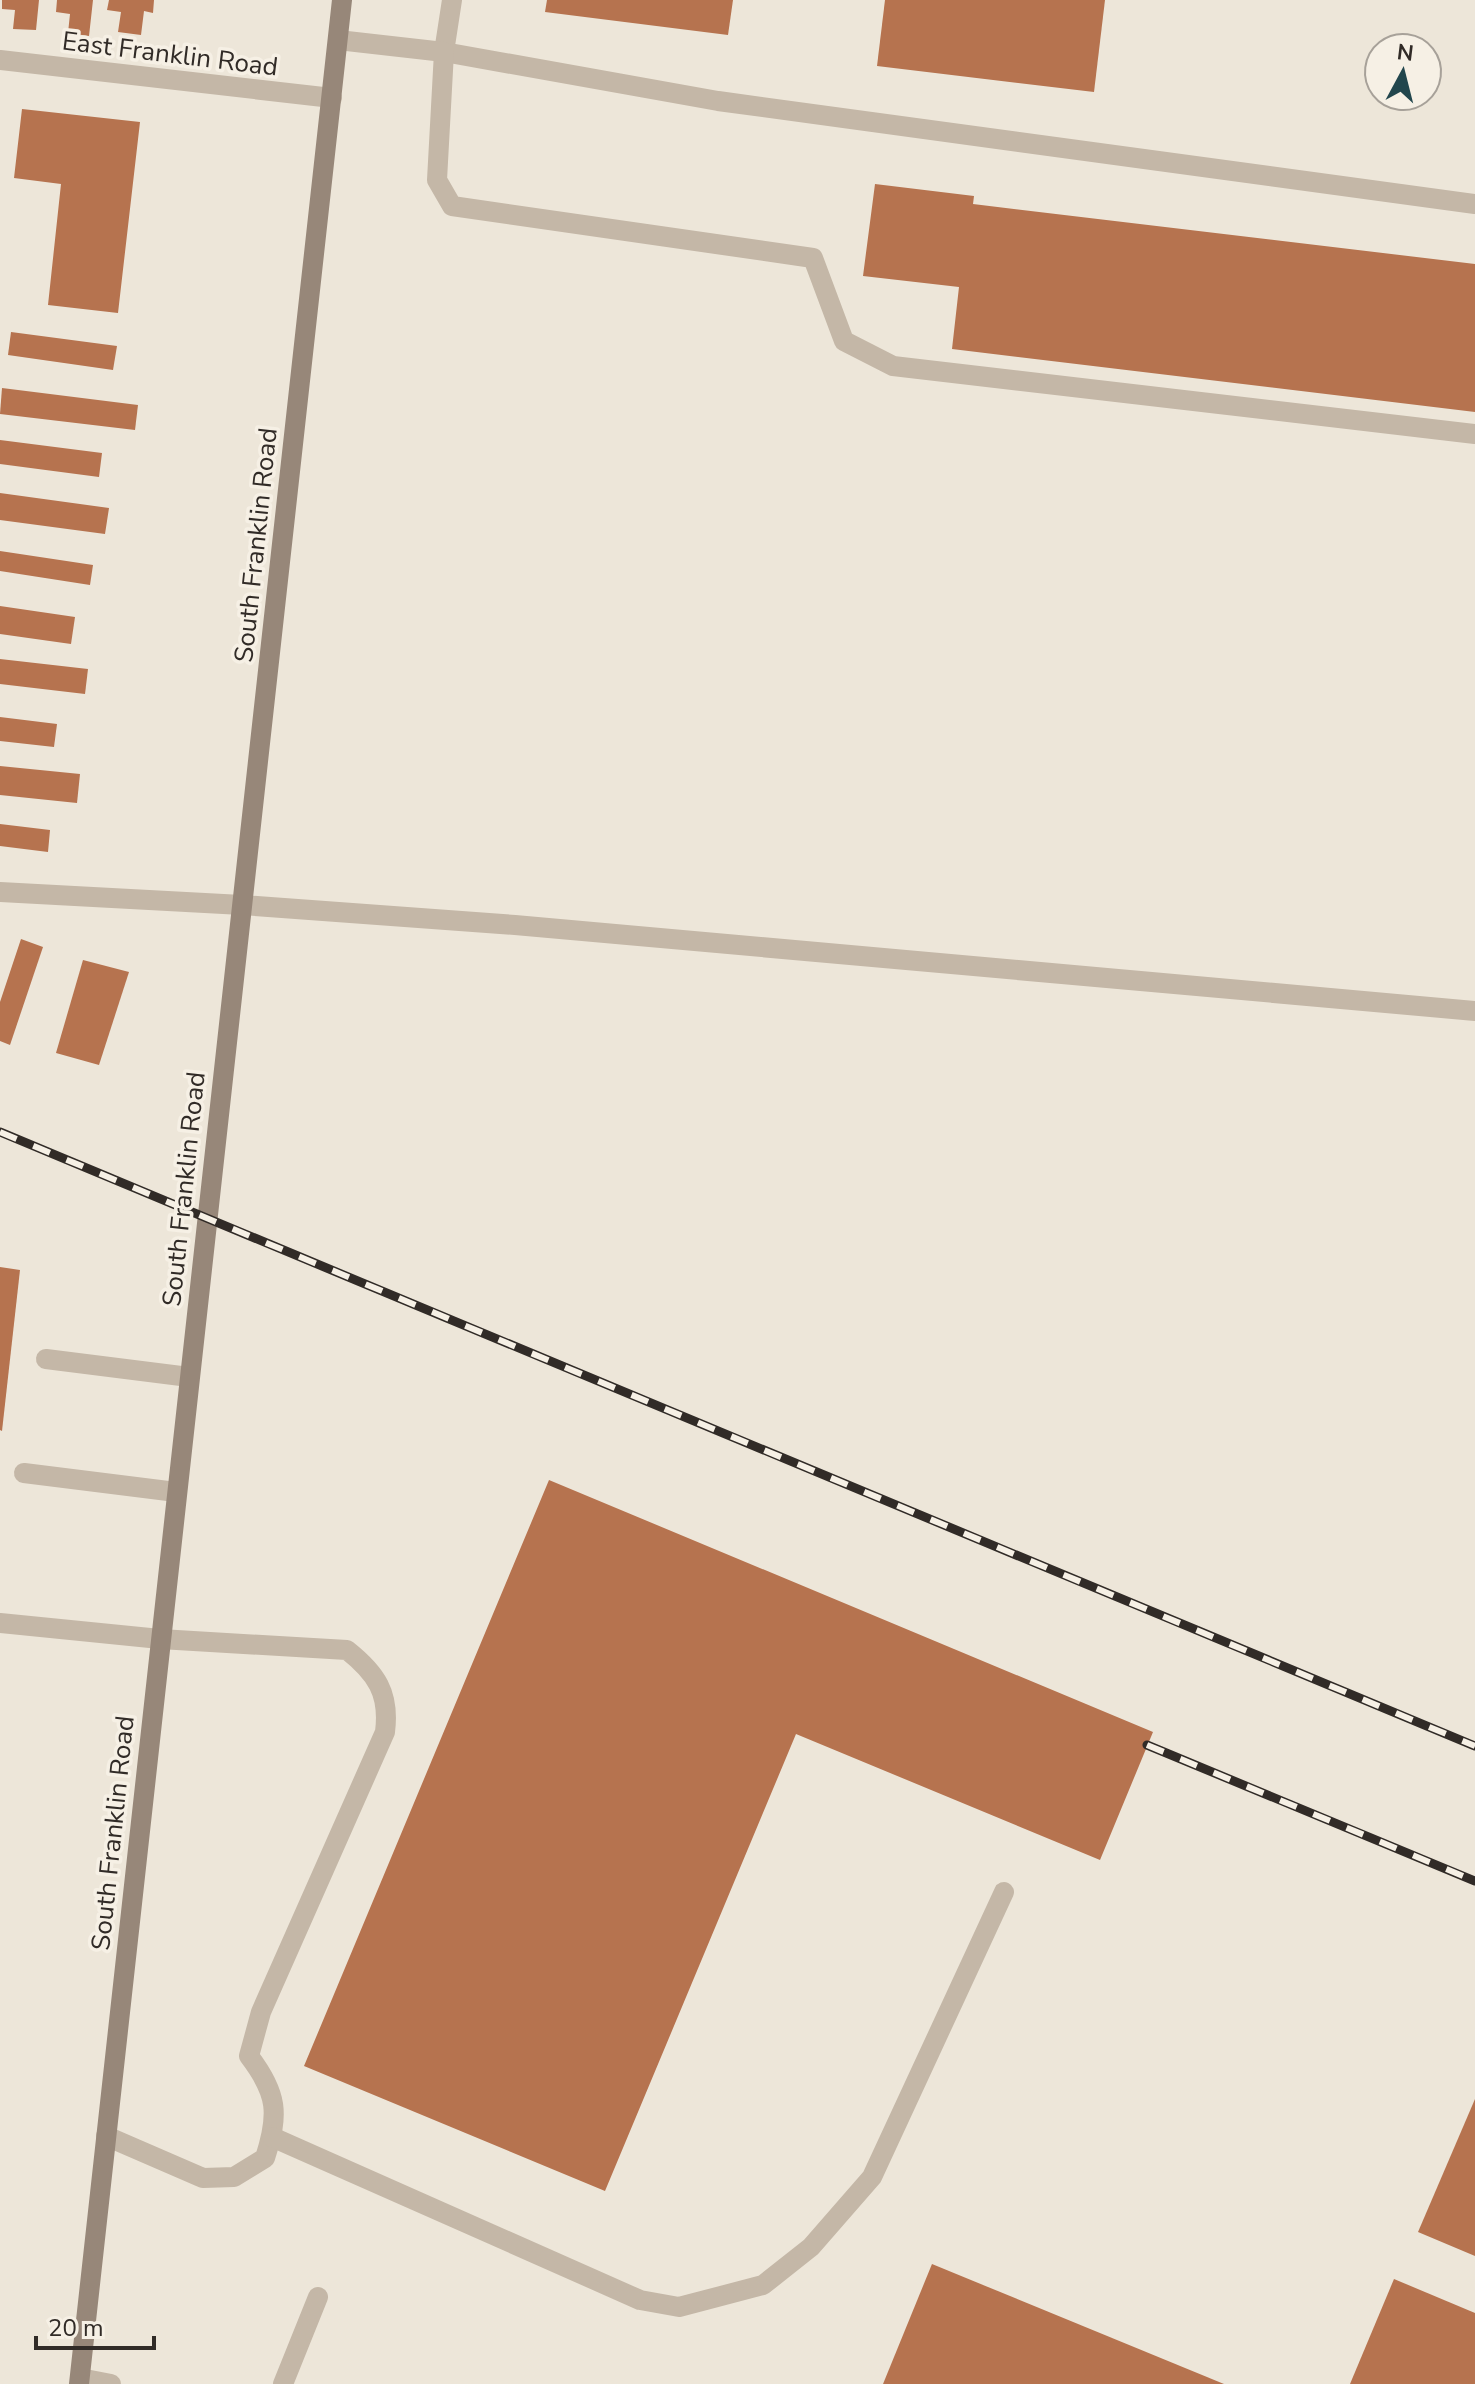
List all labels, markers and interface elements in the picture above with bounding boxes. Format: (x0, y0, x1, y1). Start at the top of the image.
street label: East Franklin Road (60, 23, 280, 85)
north arrow (1363, 32, 1443, 112)
text: N (1395, 37, 1415, 69)
street label: South Franklin Road (226, 426, 286, 664)
street label: South Franklin Road (154, 1070, 214, 1308)
street label: South Franklin Road (83, 1714, 143, 1952)
scale bar (36, 2300, 154, 2350)
text: 20 m (48, 2312, 104, 2344)

